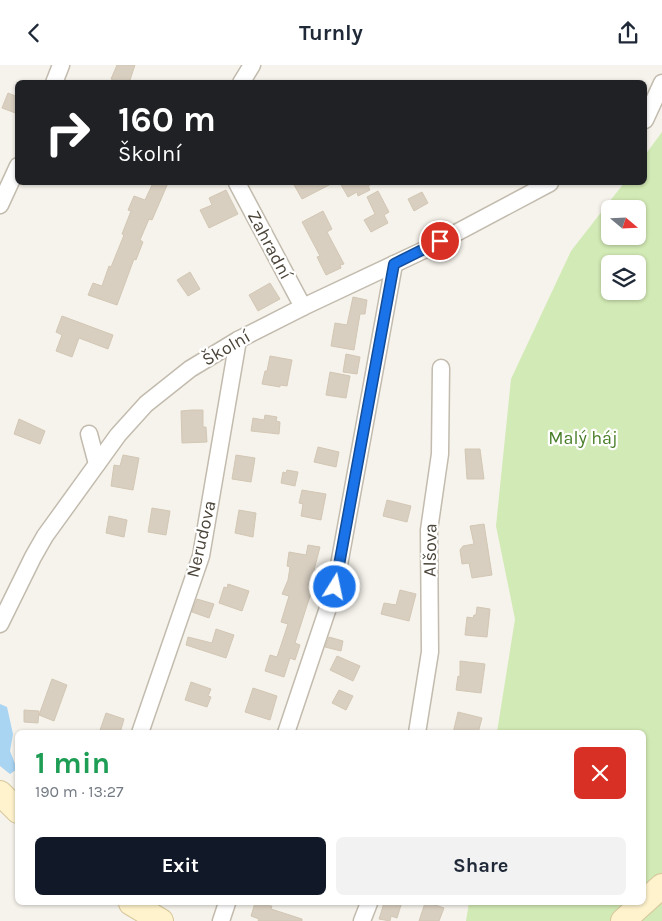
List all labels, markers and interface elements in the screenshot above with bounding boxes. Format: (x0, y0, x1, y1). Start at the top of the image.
icon: back (20, 19, 48, 47)
icon: share (614, 19, 642, 47)
text: Turnly (299, 20, 363, 46)
text: 160 m (118, 99, 216, 140)
icon: right (35, 100, 100, 165)
text: Školní (118, 141, 182, 167)
north arrow (601, 200, 646, 245)
map controls (601, 200, 646, 300)
street label: Zahradní (243, 207, 298, 284)
pin (419, 220, 461, 262)
icon: arrive (426, 227, 454, 255)
button: layers (601, 255, 646, 300)
street label: Školní (198, 325, 255, 371)
park label: Malý háj (548, 427, 618, 449)
street label: Nerudova (181, 498, 221, 580)
street label: Alšova (419, 523, 441, 577)
position arrow (308, 560, 360, 612)
text: 1 min (35, 745, 110, 781)
button: close (574, 747, 626, 799)
text: 190 m · 13:27 (35, 782, 124, 801)
button: Exit (35, 837, 326, 895)
button: Share (336, 837, 626, 895)

